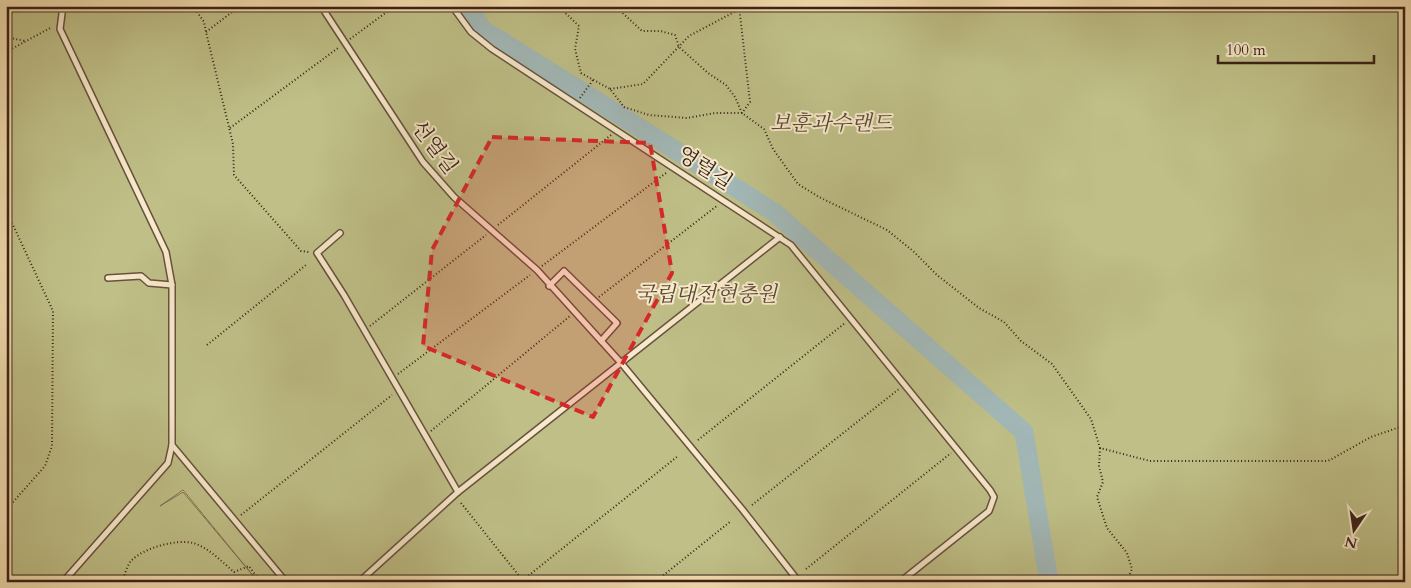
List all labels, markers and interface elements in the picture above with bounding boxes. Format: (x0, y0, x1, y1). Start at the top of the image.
scale bar (1218, 32, 1375, 64)
text: 100 m (1226, 40, 1266, 60)
park label: 보훈과수랜드 (770, 109, 893, 138)
street label: 선열길 (405, 114, 464, 180)
street label: 영렬길 (671, 140, 738, 197)
park label: 국립대전현충원 (635, 280, 779, 309)
north arrow (1328, 506, 1378, 556)
text: N (1343, 532, 1359, 553)

